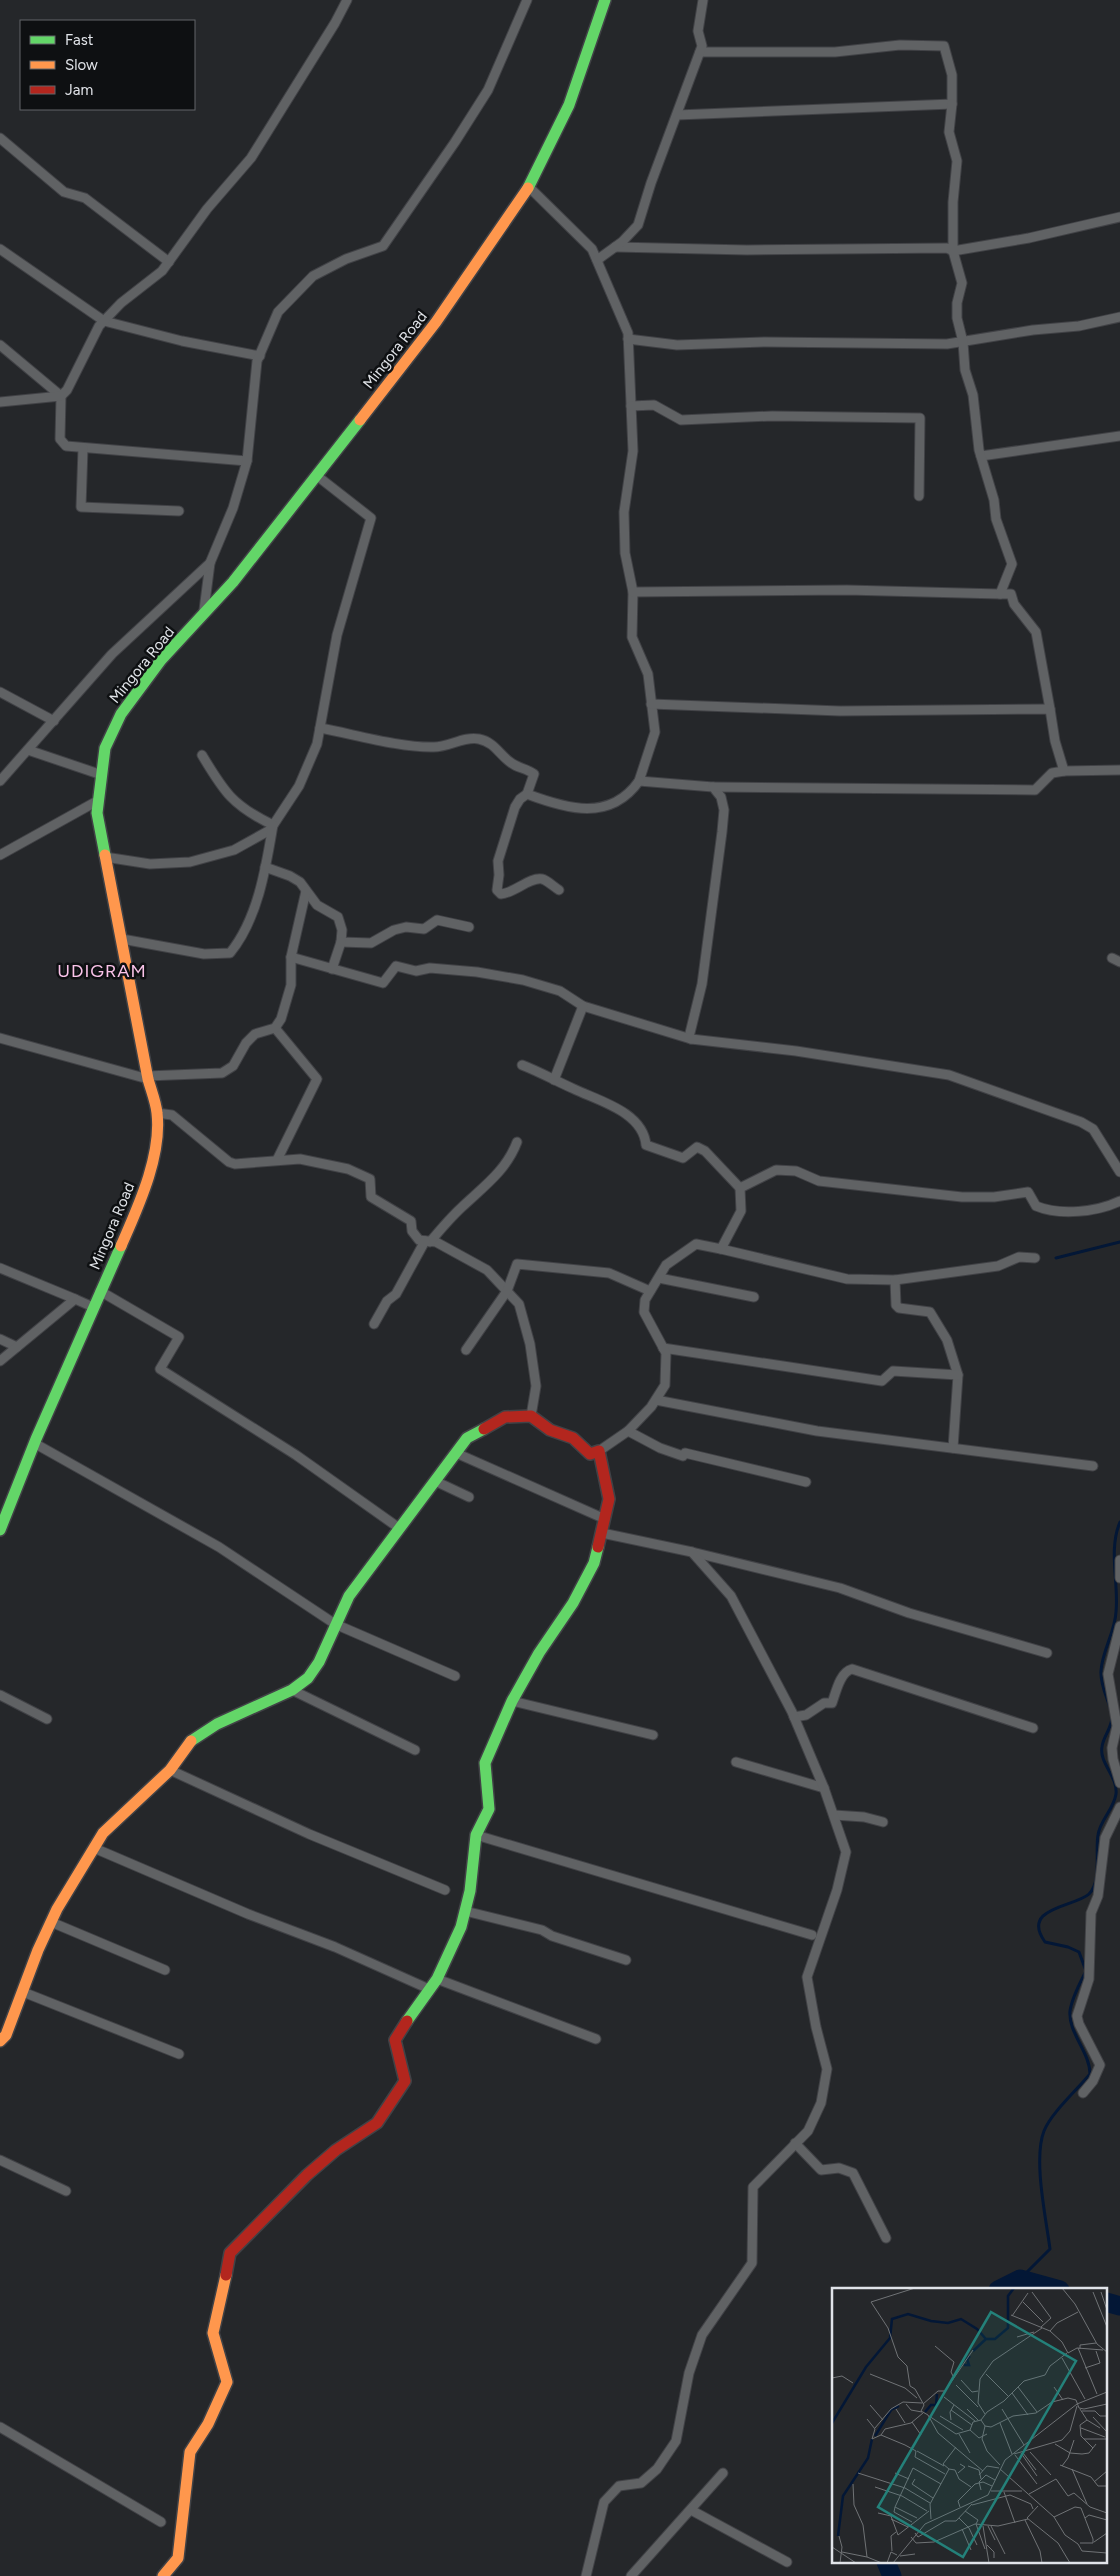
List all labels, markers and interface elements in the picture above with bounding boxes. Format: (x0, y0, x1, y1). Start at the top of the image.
legend (20, 20, 195, 110)
text: Fast (65, 31, 94, 49)
text: Slow (65, 56, 98, 74)
text: Jam (65, 81, 93, 99)
street label: Mingora Road (359, 308, 431, 392)
street label: Mingora Road (106, 623, 178, 707)
district label: UDIGRAM (57, 960, 147, 982)
street label: Mingora Road (86, 1180, 138, 1272)
inset map (832, 2288, 1108, 2564)

